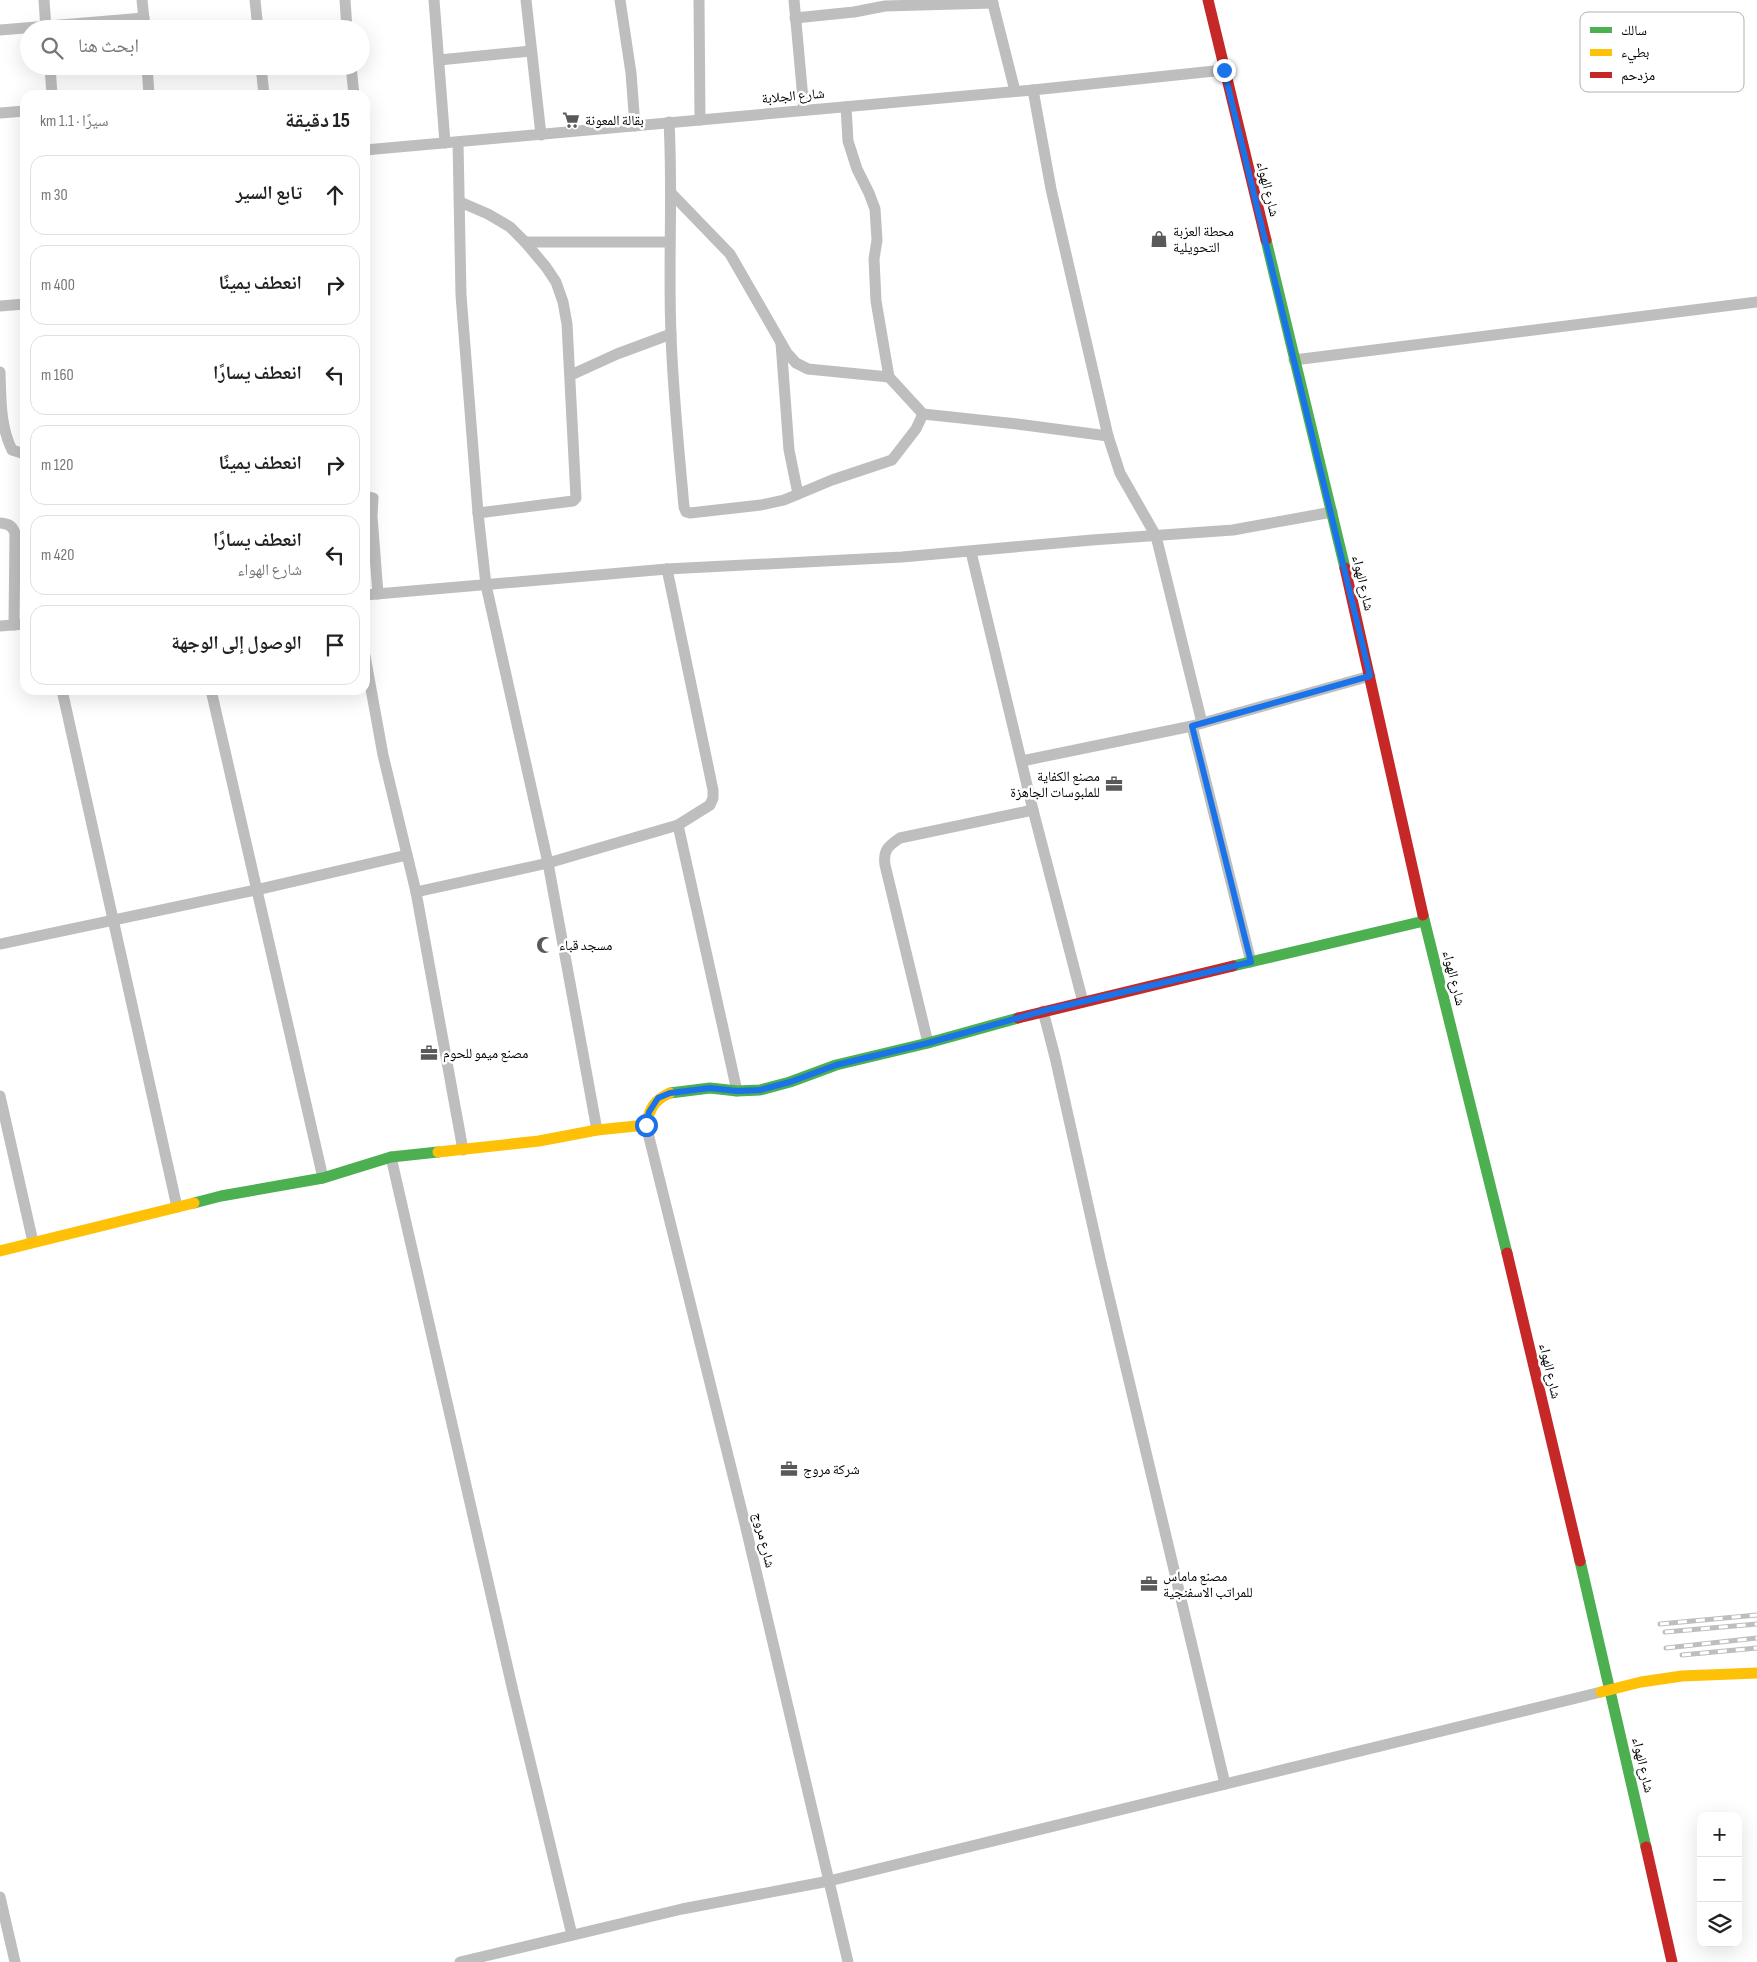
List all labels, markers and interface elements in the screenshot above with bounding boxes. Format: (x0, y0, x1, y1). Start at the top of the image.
legend (1580, 12, 1744, 92)
search box (20, 20, 370, 75)
text: سالك (1621, 22, 1647, 39)
icon: search (38, 34, 66, 62)
text: ابحث هنا (78, 35, 139, 58)
text: بطيء (1621, 44, 1650, 64)
route end (1213, 59, 1236, 82)
text: مزدحم (1621, 67, 1655, 85)
street label: شارع الجلابة (761, 85, 825, 108)
text: 15 دقيقة (285, 108, 350, 133)
supermarket icon: بقالة المعونة (561, 110, 581, 130)
text: سيرًا · 1.1 km (40, 112, 109, 131)
place label: بقالة المعونة (585, 112, 644, 129)
street label: شارع الهواء (1252, 160, 1283, 219)
icon: ahead (321, 181, 349, 209)
text: تابع السير (236, 182, 302, 205)
text: 30 m (41, 186, 68, 205)
place label: محطة العزبة التحويلية (1173, 223, 1234, 256)
shop icon: محطة العزبة التحويلية (1149, 229, 1169, 249)
icon: right (321, 271, 349, 299)
text: انعطف يمينًا (218, 272, 302, 295)
text: 400 m (41, 276, 75, 295)
icon: left (321, 361, 349, 389)
text: انعطف يسارًا (213, 362, 302, 385)
text: 160 m (41, 366, 74, 385)
icon: right (321, 451, 349, 479)
text: انعطف يمينًا (218, 452, 302, 475)
text: 120 m (41, 456, 73, 475)
text: انعطف يسارًا (213, 529, 302, 552)
icon: left (321, 541, 349, 569)
text: 420 m (41, 546, 74, 565)
street label: شارع الهواء (1347, 554, 1378, 613)
text: شارع الهواء (237, 561, 302, 580)
icon: arrive (321, 631, 349, 659)
text: الوصول إلى الوجهة (171, 632, 302, 655)
place label: مصنع الكفاية للملبوسات الجاهزة (1010, 768, 1100, 801)
office icon: مصنع الكفاية للملبوسات الجاهزة (1104, 774, 1124, 794)
mosque icon: مسجد قباء (535, 935, 555, 955)
place label: مسجد قباء (559, 937, 612, 954)
street label: شارع الهواء (1438, 949, 1469, 1008)
office icon: مصنع ميمو للحوم (419, 1043, 439, 1063)
place label: مصنع ميمو للحوم (443, 1045, 528, 1063)
route start (635, 1114, 658, 1137)
street label: شارع الهواء (1534, 1342, 1565, 1401)
office icon: شركة مروج (779, 1459, 799, 1479)
place label: شركة مروج (803, 1461, 860, 1479)
street label: شارع مروج (748, 1511, 779, 1570)
place label: مصنع ماماس للمراتب الاسفنجية (1163, 1568, 1253, 1601)
office icon: مصنع ماماس للمراتب الاسفنجية (1139, 1574, 1159, 1594)
street label: شارع الهواء (1627, 1736, 1658, 1795)
map controls (1697, 1812, 1742, 1947)
button: + (1697, 1812, 1742, 1857)
button: − (1697, 1857, 1742, 1902)
button: layers (1697, 1902, 1742, 1947)

